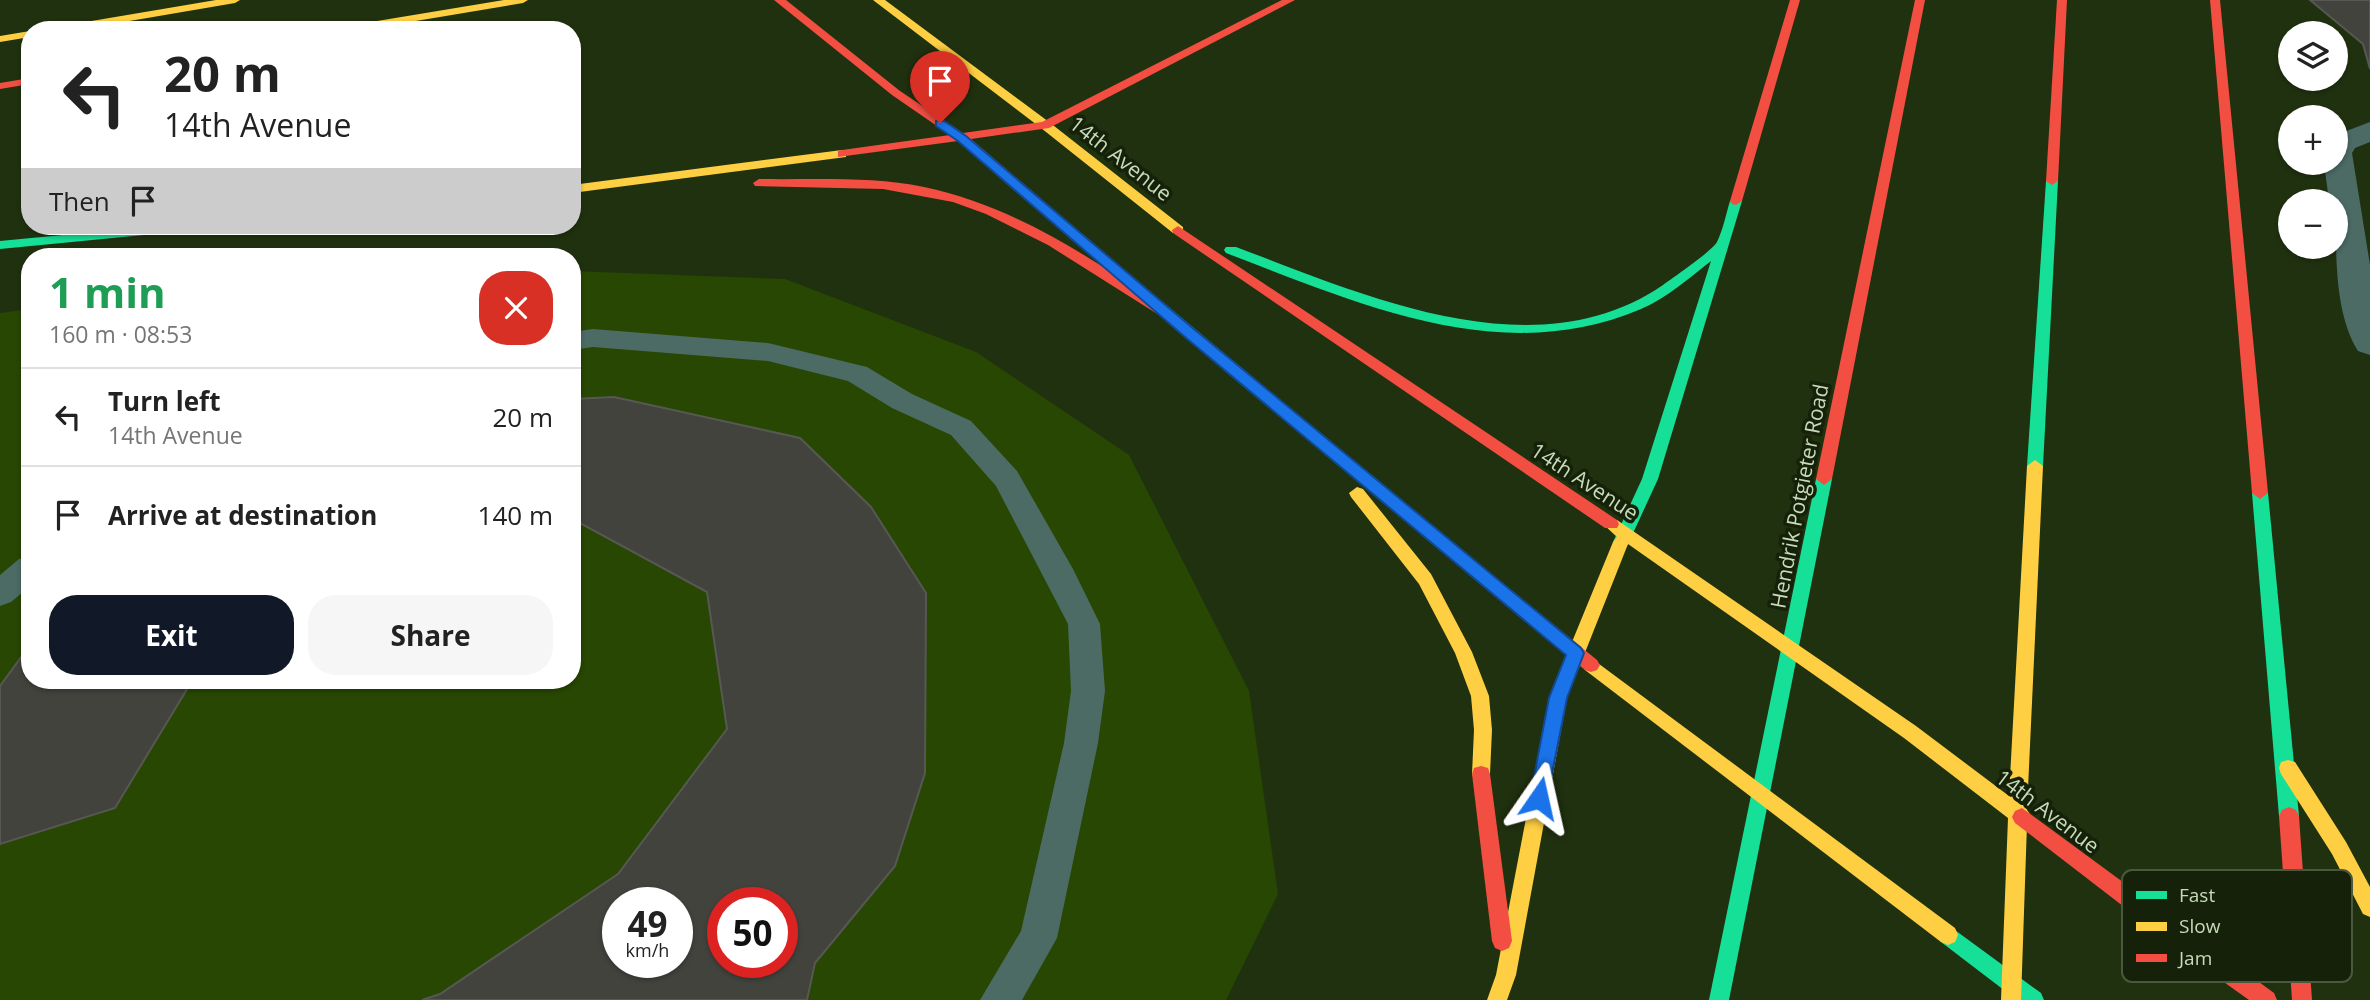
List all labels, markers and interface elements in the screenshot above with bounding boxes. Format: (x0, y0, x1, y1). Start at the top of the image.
map controls (2278, 21, 2348, 259)
button: layers (2278, 21, 2348, 91)
text: 20 m (164, 40, 281, 106)
icon: left (49, 49, 140, 140)
pin (910, 51, 970, 123)
icon: arrive (921, 62, 959, 100)
text: 14th Avenue (164, 103, 351, 146)
button: + (2278, 105, 2348, 175)
street label: 14th Avenue (1064, 109, 1178, 207)
icon: arrive (124, 182, 162, 220)
text: Then (49, 183, 110, 219)
button: − (2278, 189, 2348, 259)
text: 1 min (49, 263, 166, 320)
button: close (479, 271, 553, 345)
text: 160 m · 08:53 (49, 318, 192, 350)
street label: Hendrik Potgieter Road (1764, 381, 1834, 611)
text: Turn left (108, 383, 220, 419)
icon: left (49, 398, 87, 436)
text: 20 m (492, 399, 553, 435)
text: 14th Avenue (108, 419, 243, 451)
street label: 14th Avenue (1526, 436, 1644, 526)
icon: arrive (49, 496, 87, 534)
text: Arrive at destination (108, 497, 377, 533)
text: 140 m (478, 497, 553, 533)
button: Exit (49, 595, 294, 675)
button: Share (308, 595, 553, 675)
position arrow (1502, 761, 1576, 835)
street label: 14th Avenue (1990, 763, 2106, 859)
legend (2122, 870, 2352, 982)
text: Fast (2179, 882, 2215, 908)
speed limit sign: 50 (707, 887, 798, 978)
text: 49 (627, 900, 668, 947)
text: Slow (2179, 913, 2221, 939)
text: km/h (626, 938, 669, 962)
text: Jam (2177, 945, 2212, 971)

